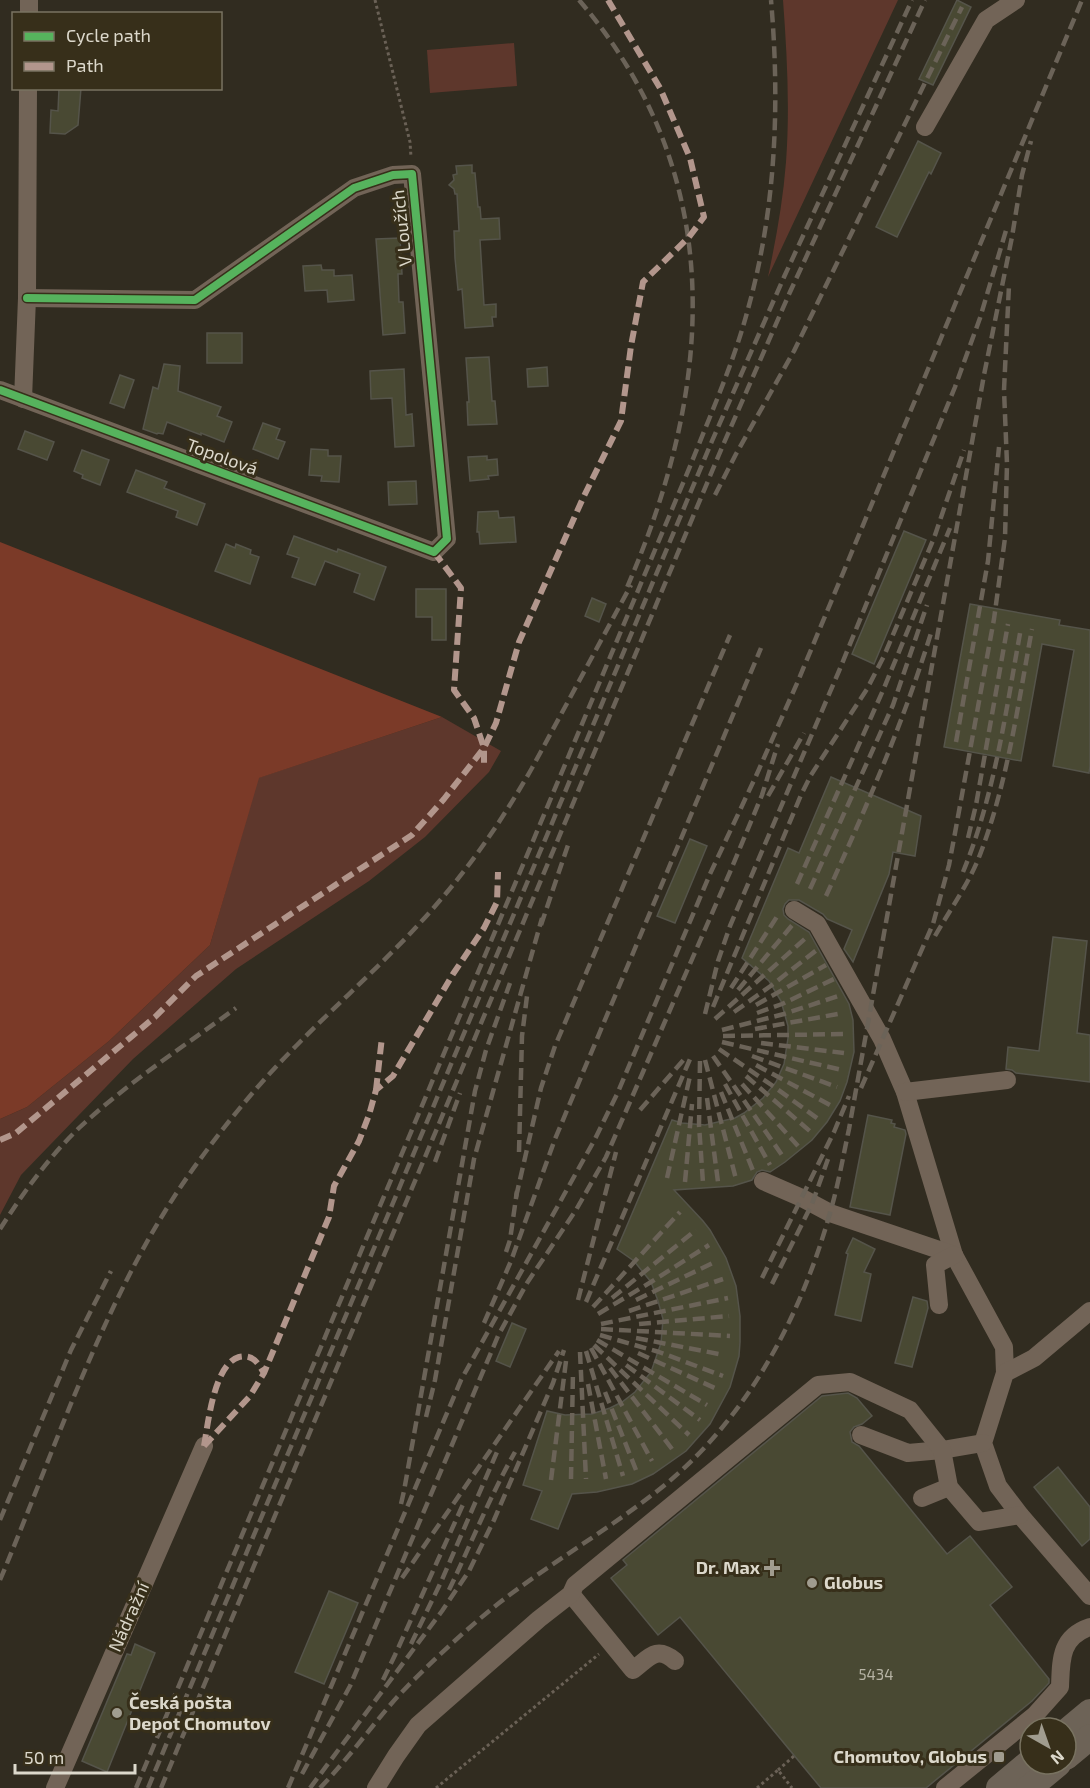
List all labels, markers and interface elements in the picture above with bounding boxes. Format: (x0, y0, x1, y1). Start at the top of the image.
legend (12, 12, 222, 90)
text: Cycle path (66, 24, 151, 46)
text: Path (66, 54, 104, 76)
street label: V Loužích (386, 189, 416, 268)
street label: Topolová (184, 433, 261, 479)
place label: Dr. Max (696, 1556, 761, 1578)
marker: Dr. Max (765, 1561, 779, 1575)
place label: Globus (824, 1571, 883, 1593)
marker: Globus (805, 1576, 819, 1590)
street label: Nádražní (103, 1578, 153, 1655)
house number: 5434 (859, 1665, 893, 1683)
place label: Česká pošta Depot Chomutov (129, 1691, 271, 1734)
marker: Česká pošta Depot Chomutov (110, 1706, 124, 1720)
north arrow (1018, 1716, 1078, 1776)
scale bar (15, 1737, 135, 1775)
place label: Chomutov, Globus (834, 1745, 987, 1767)
text: 50 m (24, 1746, 64, 1768)
text: N (1047, 1747, 1068, 1769)
marker: Chomutov, Globus (992, 1750, 1006, 1764)

